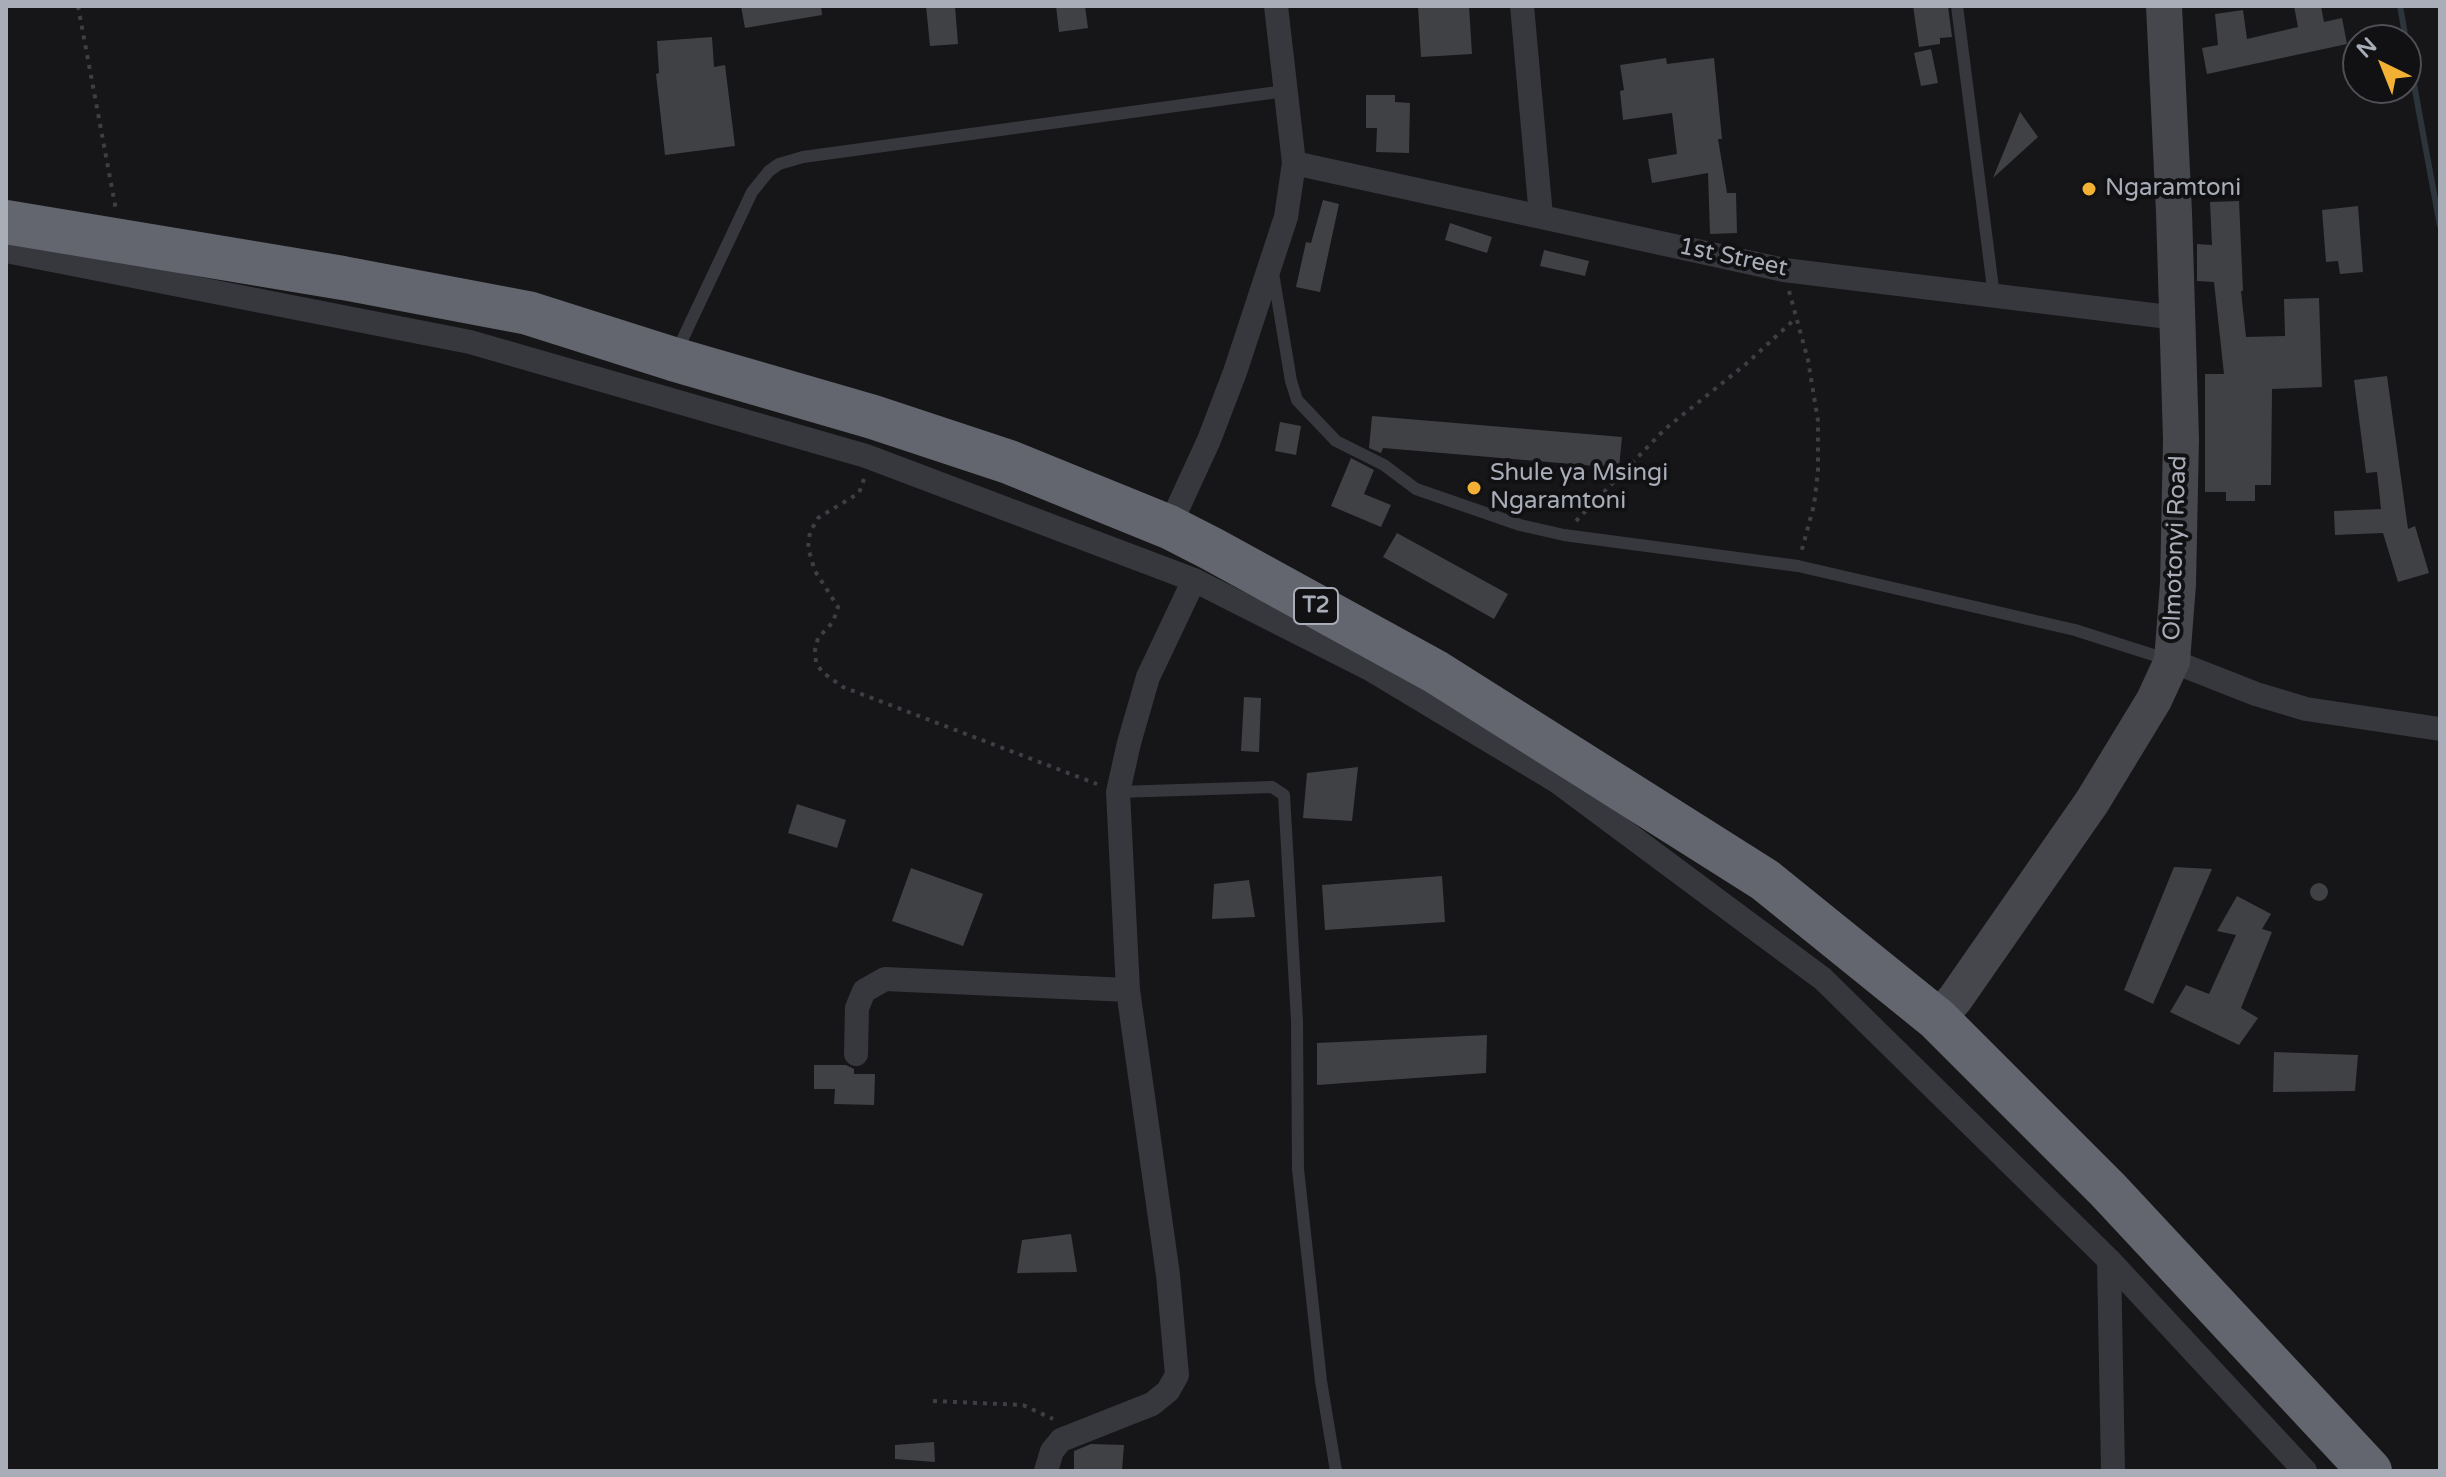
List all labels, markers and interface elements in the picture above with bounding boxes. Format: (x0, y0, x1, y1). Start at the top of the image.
north arrow (2342, 24, 2422, 104)
text: N (2352, 32, 2382, 63)
place label: Ngaramtoni (2105, 175, 2241, 203)
marker: Ngaramtoni (2080, 180, 2098, 198)
street label: 1st Street (1676, 232, 1790, 284)
street label: Olmotonyi Road (2158, 455, 2194, 641)
place label: Shule ya Msingi Ngaramtoni (1490, 460, 1668, 516)
marker: Shule ya Msingi Ngaramtoni (1465, 479, 1483, 497)
road number: T2 (1294, 588, 1338, 624)

